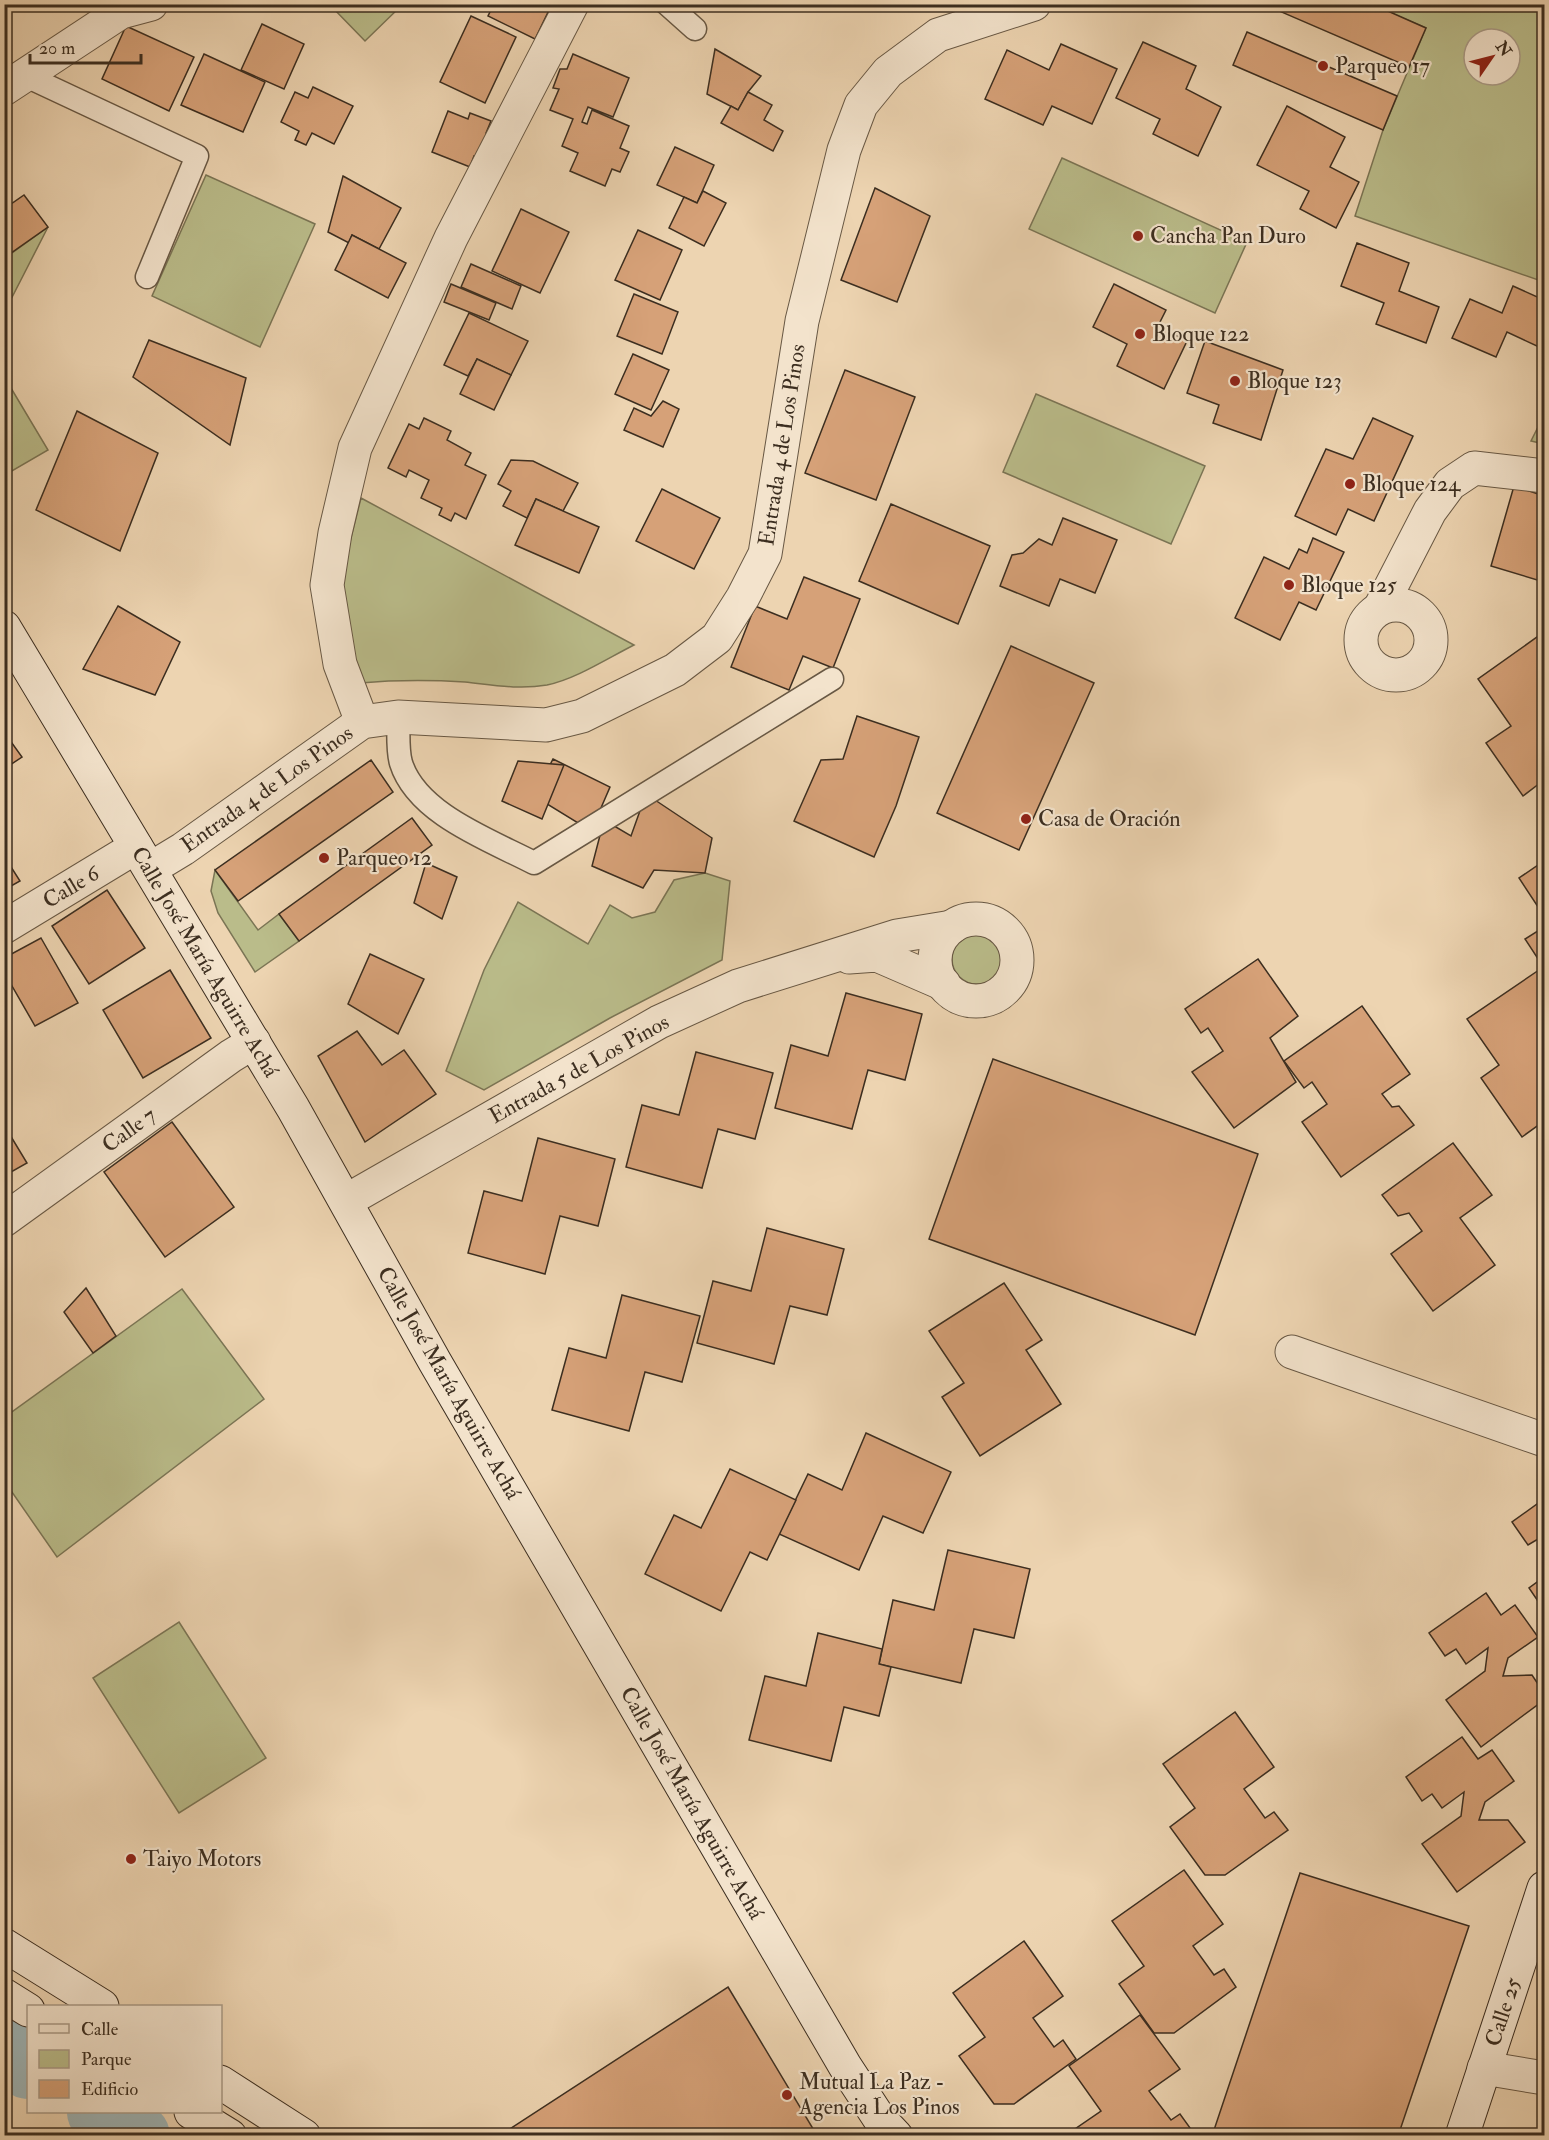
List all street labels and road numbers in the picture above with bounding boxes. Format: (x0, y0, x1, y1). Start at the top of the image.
street label: Entrada 4 de Los Pinos (752, 342, 812, 548)
street label: Entrada 4 de Los Pinos (175, 719, 359, 859)
street label: Calle José María Aguirre Achá (125, 842, 286, 1083)
street label: Calle 6 (38, 858, 106, 915)
street label: Entrada 5 de Los Pinos (484, 1008, 674, 1130)
street label: Calle 7 (96, 1101, 162, 1159)
street label: Calle José María Aguirre Achá (371, 1262, 528, 1505)
street label: Calle José María Aguirre Achá (614, 1682, 771, 1925)
street label: Calle 25 (1479, 1974, 1527, 2050)

